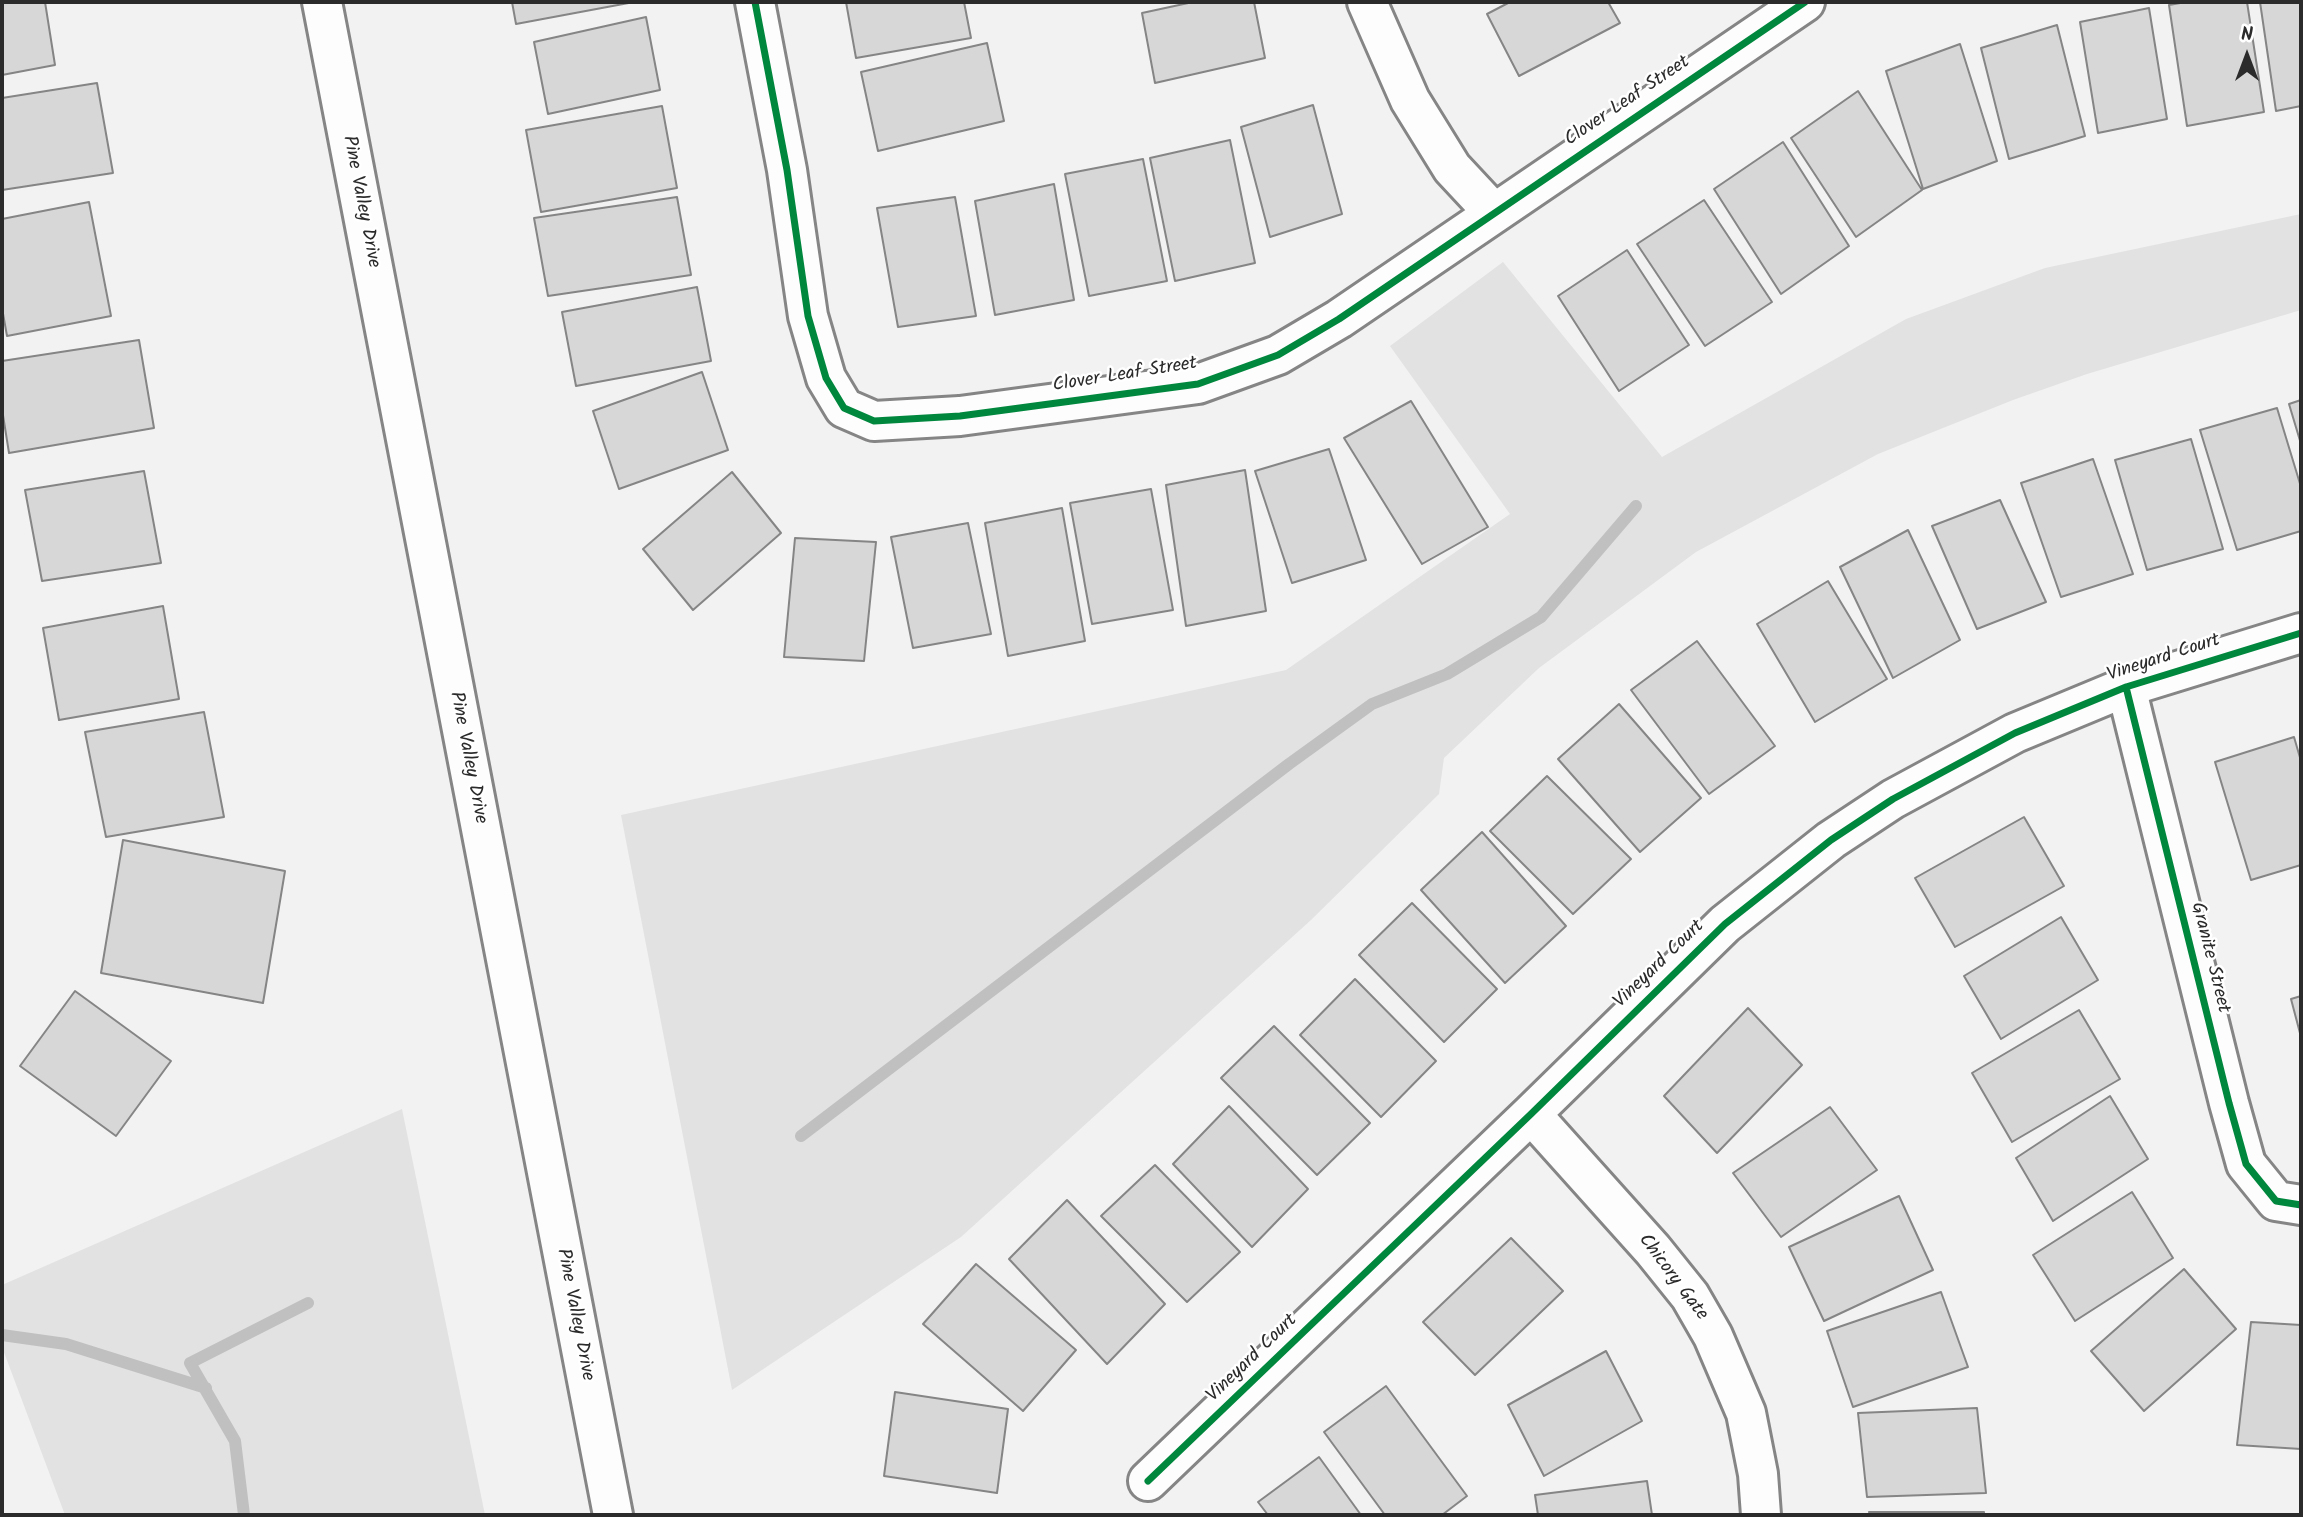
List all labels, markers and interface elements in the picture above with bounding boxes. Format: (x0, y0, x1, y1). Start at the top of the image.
text: N (2241, 20, 2253, 50)
north arrow (2212, 21, 2282, 91)
street label: Clover Leaf Street (1561, 52, 1695, 152)
street label: Pine Valley Drive (336, 134, 384, 270)
street label: Clover Leaf Street (1051, 353, 1199, 399)
street label: Vineyard Court (2105, 630, 2223, 688)
street label: Pine Valley Drive (443, 690, 491, 826)
street label: Granite Street (2184, 900, 2234, 1016)
street label: Vineyard Court (1610, 916, 1710, 1014)
street label: Chicory Gate (1632, 1230, 1712, 1326)
street label: Pine Valley Drive (550, 1247, 598, 1383)
street label: Vineyard Court (1203, 1310, 1303, 1408)

